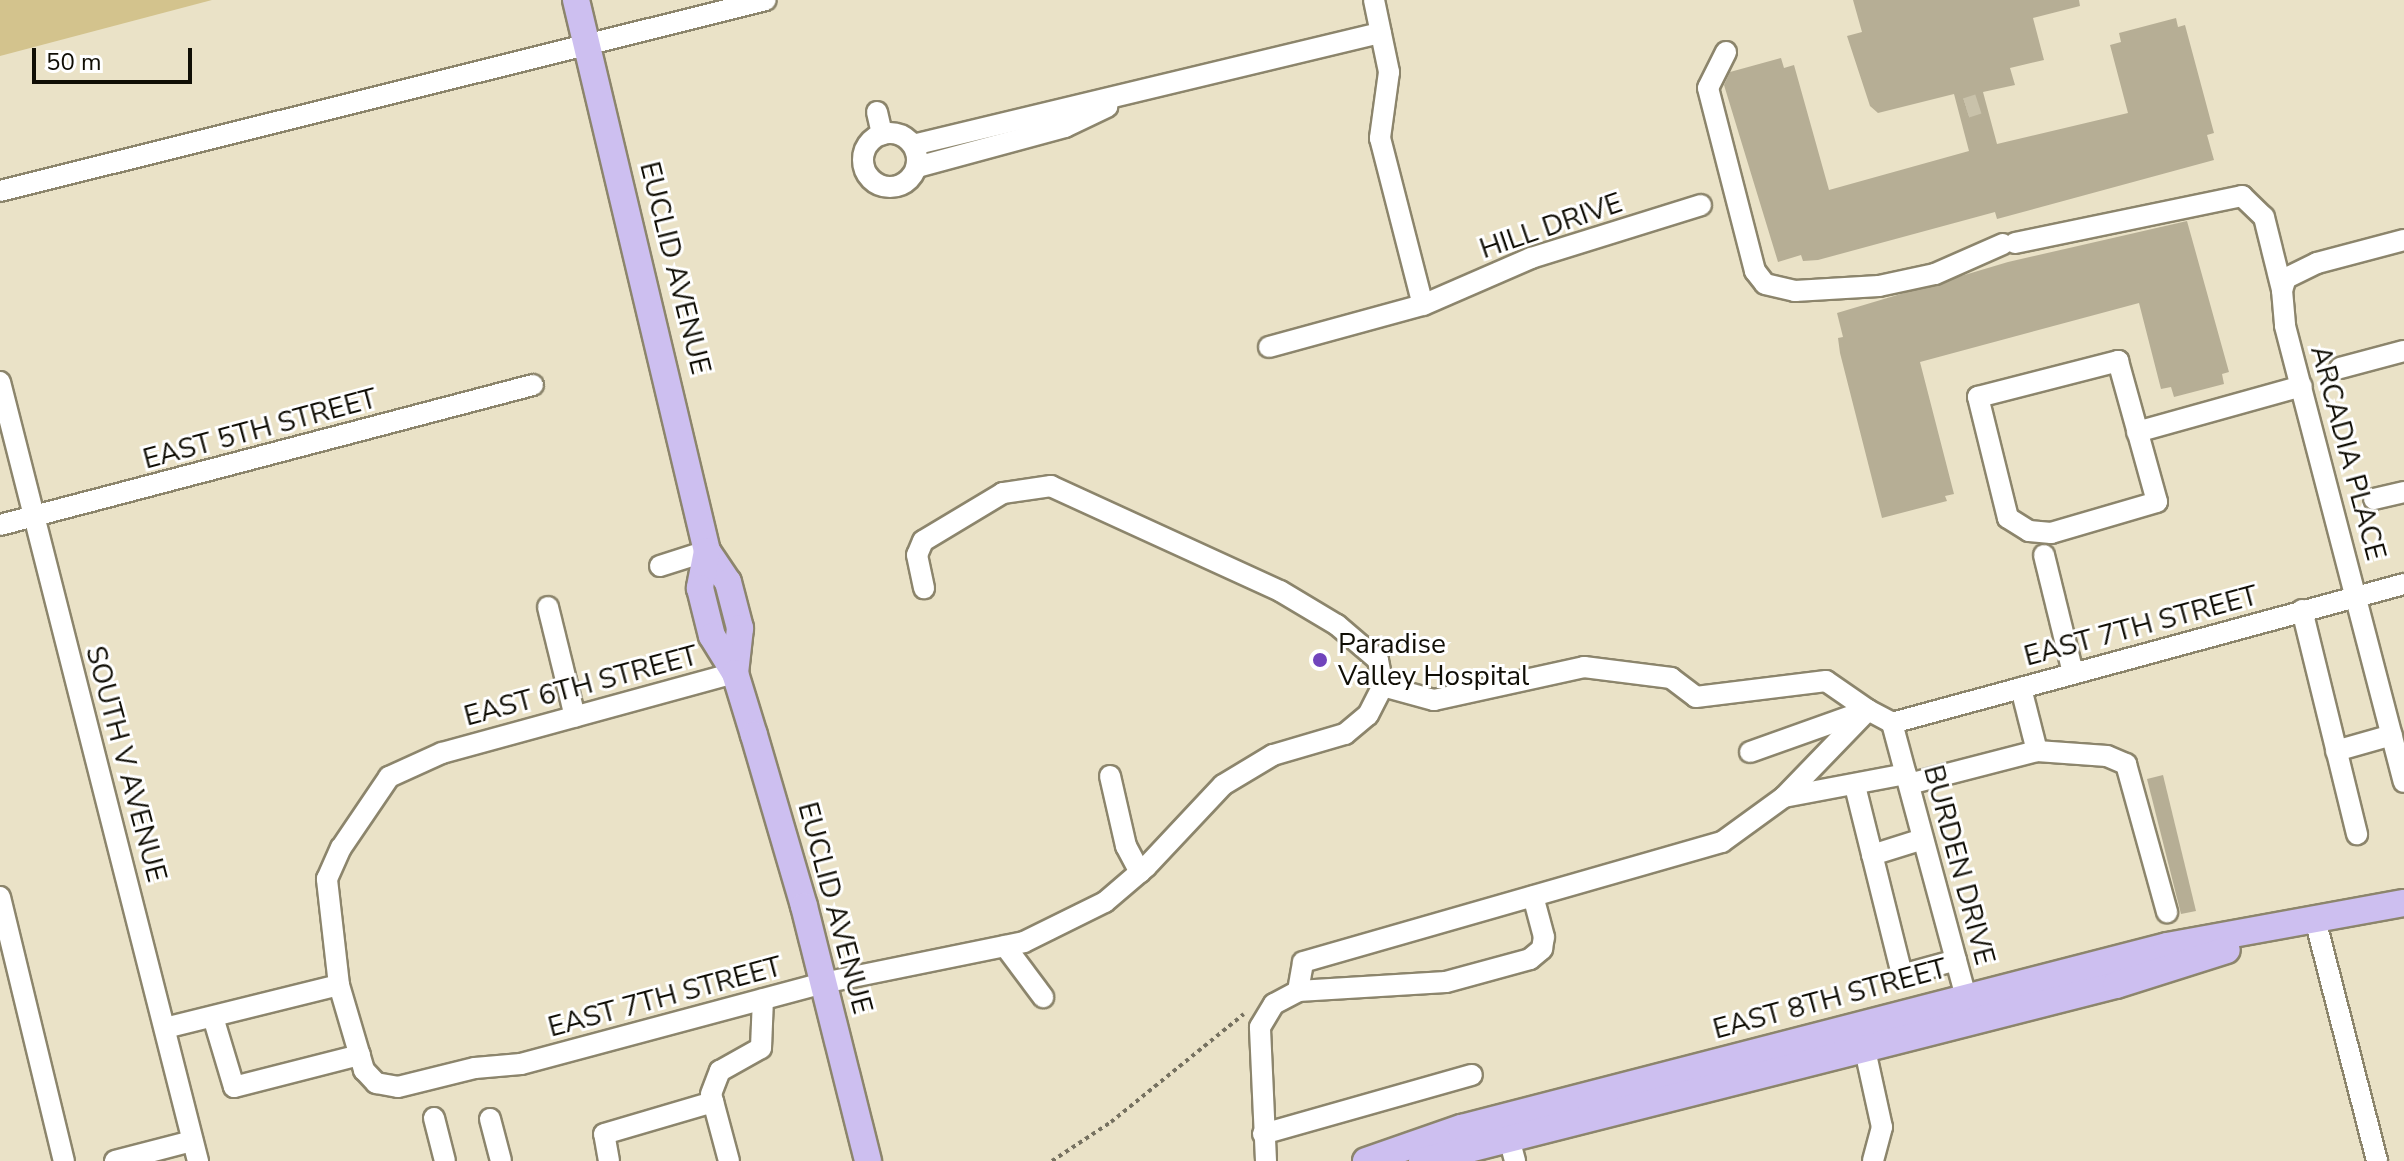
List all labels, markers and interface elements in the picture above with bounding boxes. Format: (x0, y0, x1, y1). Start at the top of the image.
scale bar (36, 32, 196, 82)
text: 50 m (46, 46, 102, 78)
street label: EUCLID AVENUE (632, 158, 718, 378)
street label: HILL DRIVE (1475, 186, 1627, 266)
street label: ARCADIA PLACE (2303, 342, 2393, 564)
street label: EAST 5TH STREET (139, 382, 381, 476)
street label: EAST 7TH STREET (2020, 579, 2262, 673)
place label: Paradise Valley Hospital (1338, 627, 1529, 693)
street label: EAST 6TH STREET (460, 639, 702, 733)
street label: SOUTH V AVENUE (78, 642, 174, 886)
marker: Paradise Valley Hospital (1309, 649, 1331, 671)
street label: BURDEN DRIVE (1916, 761, 2002, 969)
street label: EUCLID AVENUE (791, 798, 879, 1018)
street label: EAST 7TH STREET (544, 950, 786, 1044)
street label: EAST 8TH STREET (1709, 952, 1951, 1046)

